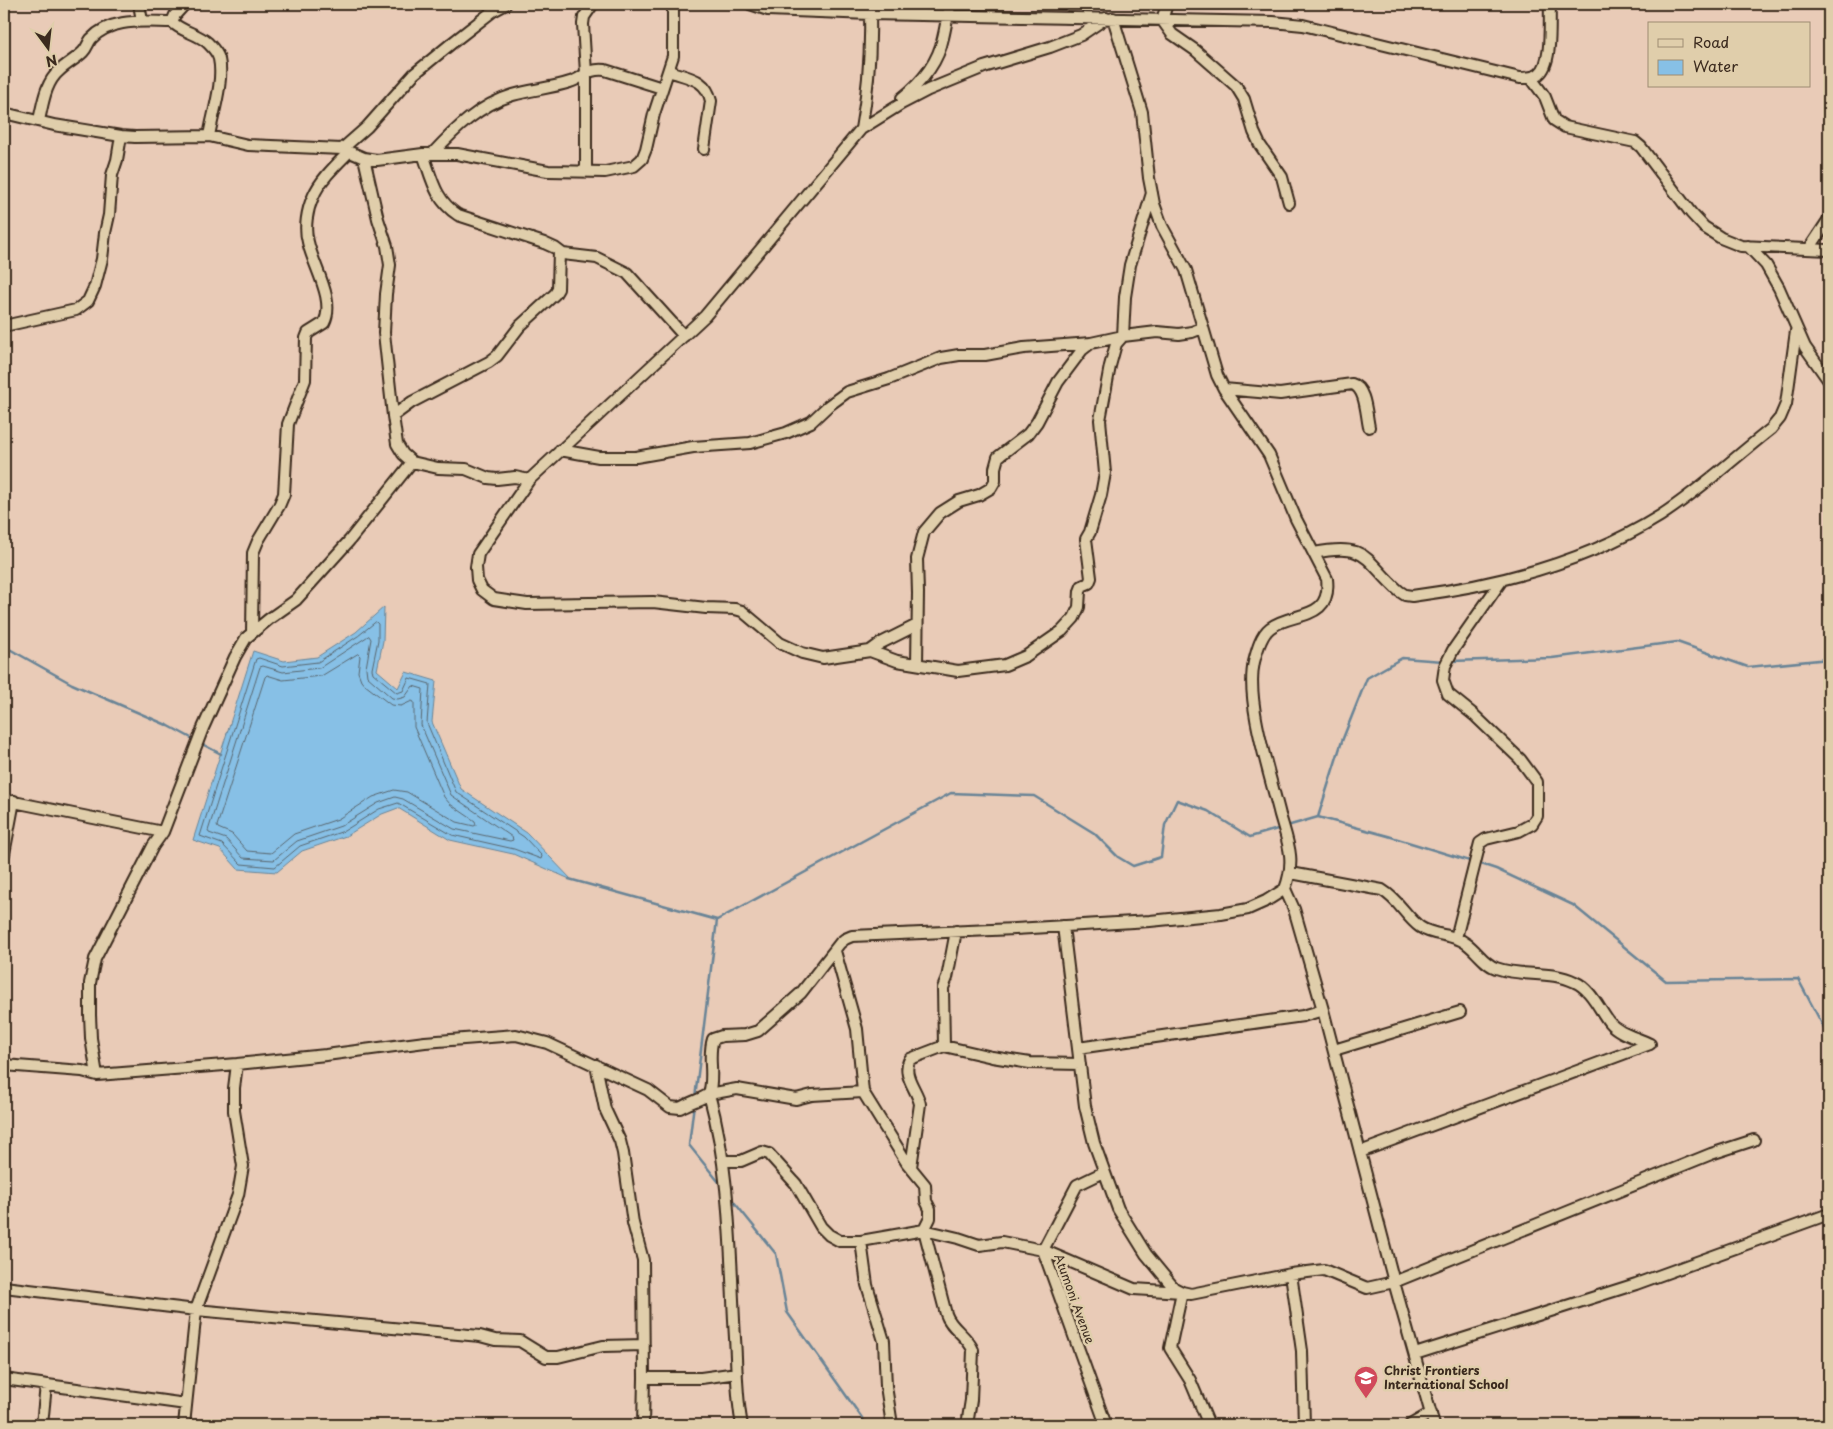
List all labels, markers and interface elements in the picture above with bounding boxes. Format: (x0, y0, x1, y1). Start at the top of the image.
north arrow (22, 22, 72, 72)
legend (1648, 22, 1810, 88)
text: Road (1693, 30, 1729, 53)
text: N (43, 49, 60, 73)
text: Water (1693, 54, 1738, 77)
street label: Atumoni Avenue (1050, 1251, 1100, 1347)
place label: Christ Frontiers International School (1384, 1361, 1509, 1393)
school or university icon: Christ Frontiers International School (1353, 1365, 1379, 1399)

